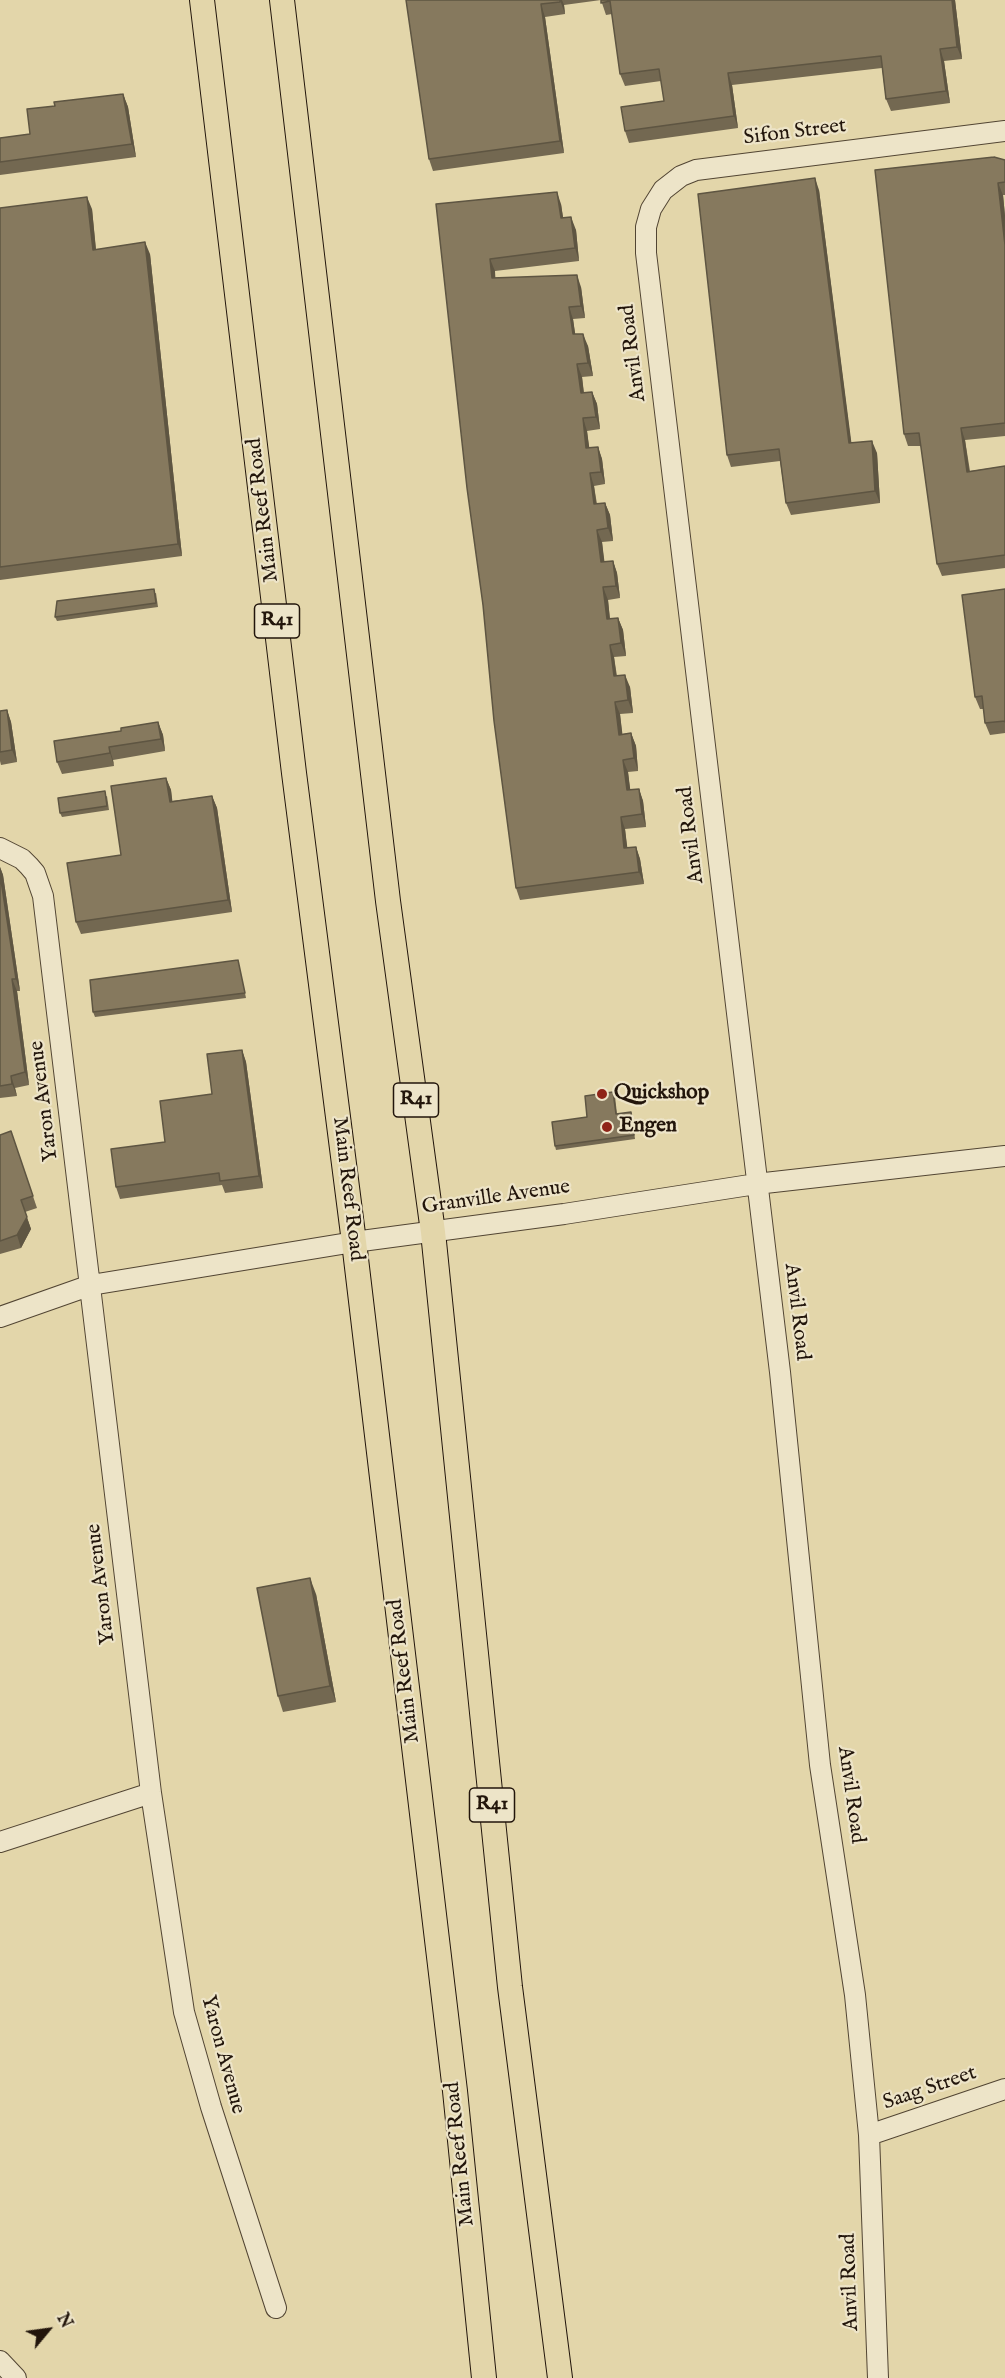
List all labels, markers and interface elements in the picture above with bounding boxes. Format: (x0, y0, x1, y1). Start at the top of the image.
street label: Sifon Street (742, 114, 848, 152)
street label: Anvil Road (616, 303, 652, 403)
street label: Main Reef Road (243, 436, 285, 584)
road number: R41 (254, 604, 300, 638)
street label: Anvil Road (674, 785, 710, 885)
street label: Yaron Avenue (25, 1039, 65, 1163)
place label: Quickshop (614, 1081, 709, 1107)
road number: R41 (394, 1083, 438, 1117)
marker: Quickshop (595, 1087, 609, 1101)
place label: Engen (619, 1114, 677, 1140)
street label: Main Reef Road (326, 1115, 368, 1263)
marker: Engen (600, 1120, 614, 1134)
street label: Granville Avenue (420, 1175, 572, 1221)
street label: Anvil Road (778, 1262, 814, 1362)
street label: Yaron Avenue (82, 1522, 122, 1646)
street label: Main Reef Road (384, 1597, 426, 1745)
street label: Anvil Road (831, 1745, 869, 1845)
road number: R41 (470, 1788, 514, 1822)
street label: Yaron Avenue (194, 1993, 250, 2117)
street label: Saag Street (880, 2061, 980, 2117)
street label: Main Reef Road (441, 2081, 481, 2227)
street label: Anvil Road (837, 2233, 865, 2331)
north arrow (18, 2300, 78, 2360)
text: N (52, 2310, 76, 2332)

